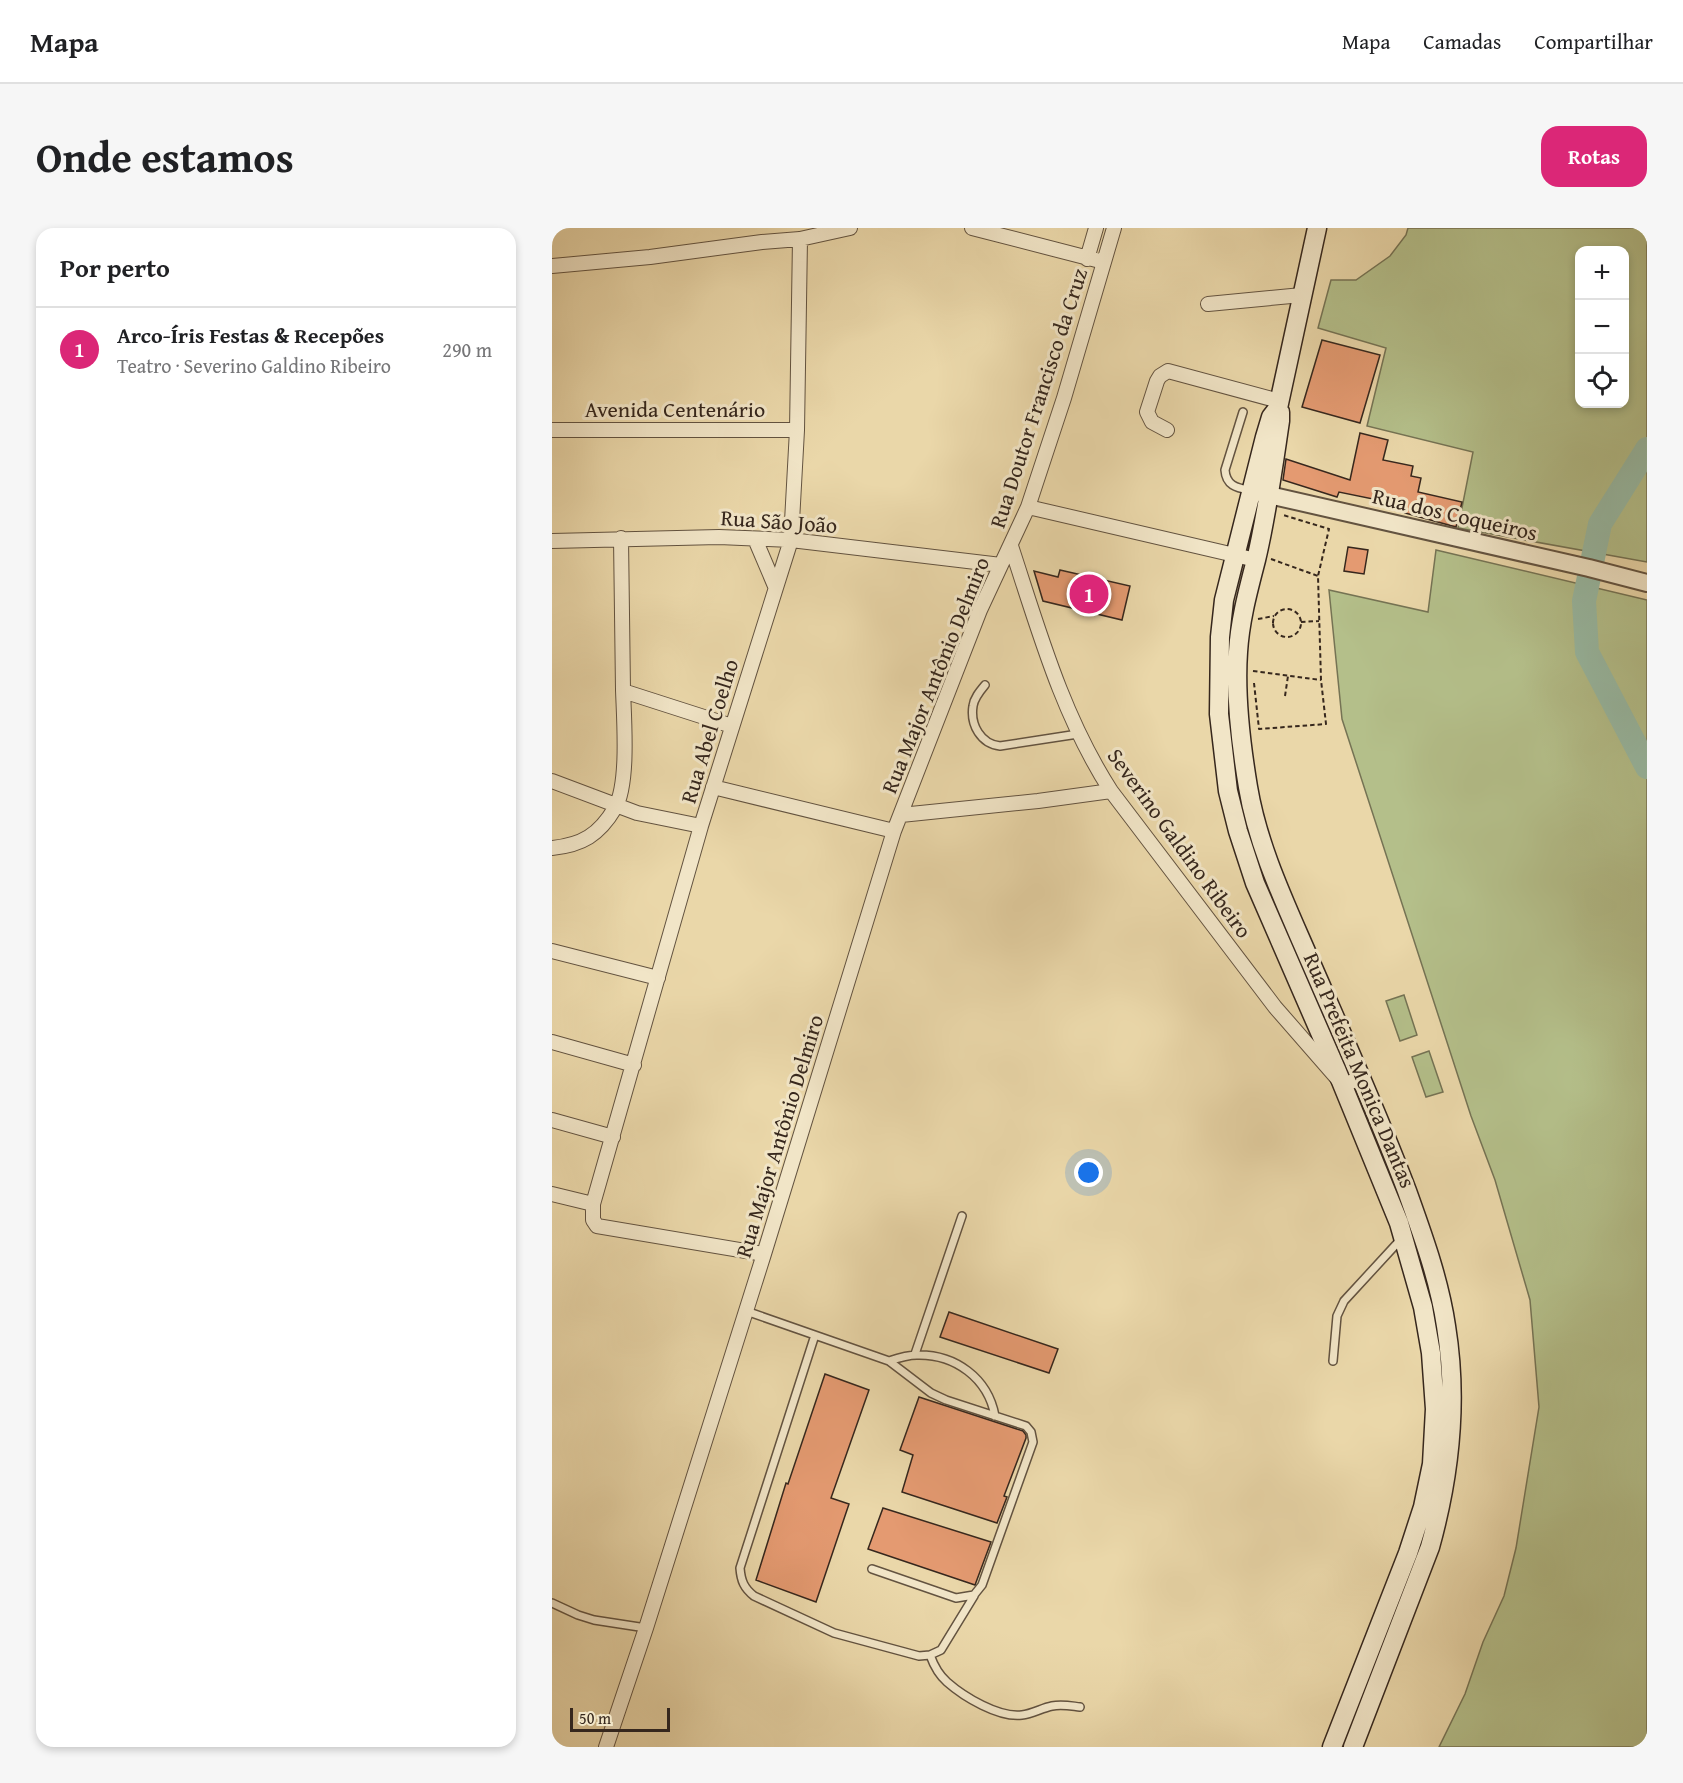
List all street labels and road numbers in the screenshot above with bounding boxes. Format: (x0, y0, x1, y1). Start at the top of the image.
street label: Rua Doutor Francisco da Cruz (981, 264, 1095, 532)
street label: Avenida Centenário (585, 393, 765, 425)
street label: Rua dos Coqueiros (1369, 479, 1541, 549)
street label: Rua São João (720, 501, 838, 541)
street label: Rua Major Antônio Delmiro (873, 552, 997, 798)
street label: Rua Abel Coelho (672, 655, 746, 807)
street label: Severino Galdino Ribeiro (1100, 741, 1260, 945)
street label: Rua Prefeita Monica Dantas (1296, 947, 1424, 1193)
street label: Rua Major Antônio Delmiro (727, 1011, 831, 1261)

